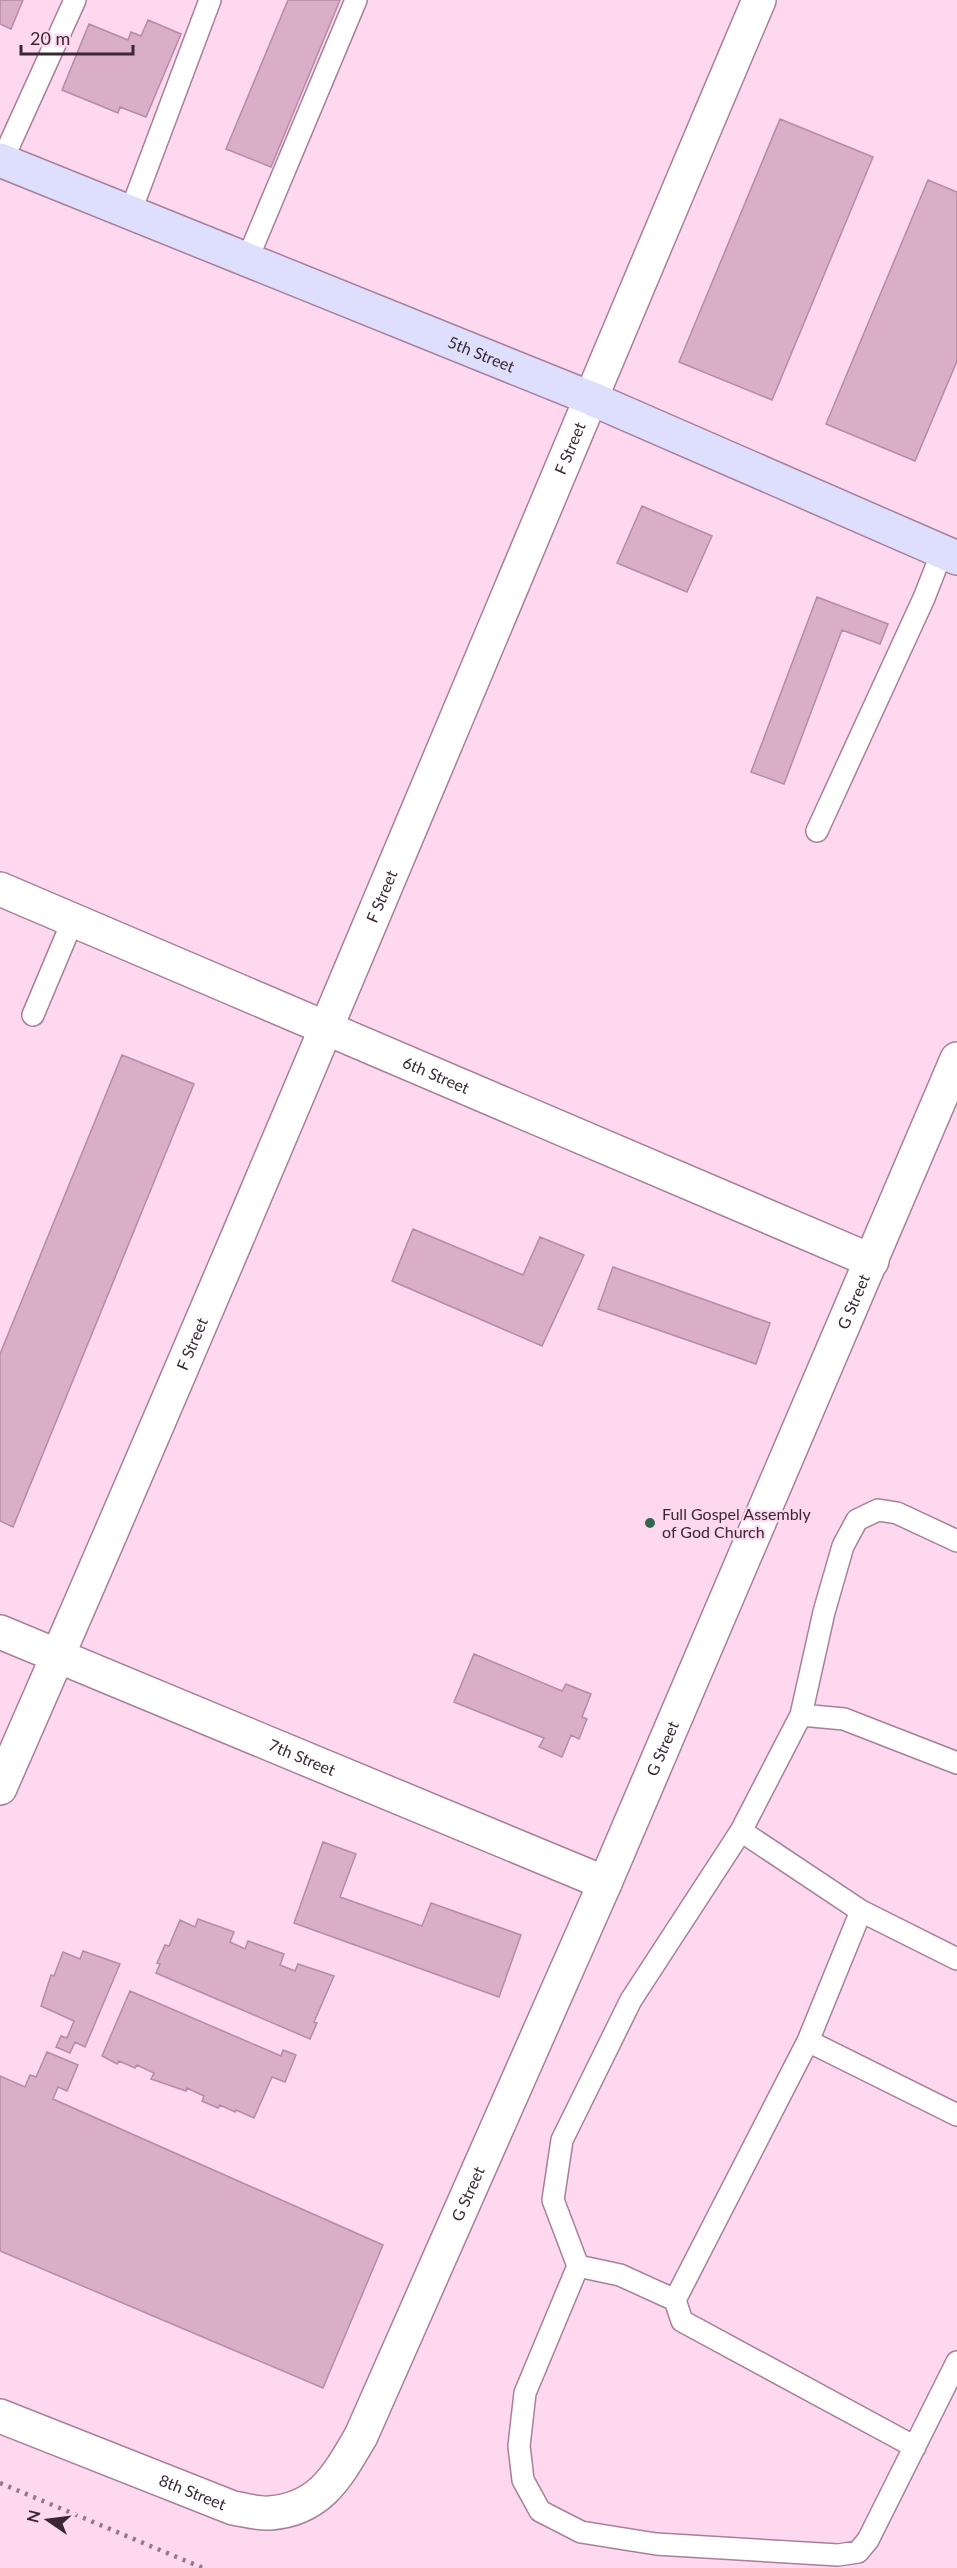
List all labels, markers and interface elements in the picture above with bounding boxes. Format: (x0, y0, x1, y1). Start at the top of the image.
scale bar (21, 18, 134, 56)
text: 20 m (30, 27, 70, 49)
street label: 5th Street (445, 332, 518, 376)
street label: F Street (550, 419, 589, 477)
street label: F Street (362, 867, 401, 925)
street label: 6th Street (400, 1052, 472, 1097)
street label: G Street (833, 1271, 873, 1332)
street label: F Street (172, 1314, 211, 1373)
place label: Full Gospel Assembly of God Church (662, 1504, 811, 1541)
marker: Full Gospel Assembly of God Church (643, 1516, 657, 1530)
street label: G Street (642, 1718, 682, 1779)
street label: 7th Street (266, 1735, 339, 1779)
street label: G Street (447, 2163, 488, 2224)
street label: 8th Street (157, 2470, 229, 2513)
north arrow (18, 2490, 78, 2550)
text: N (22, 2508, 44, 2525)

